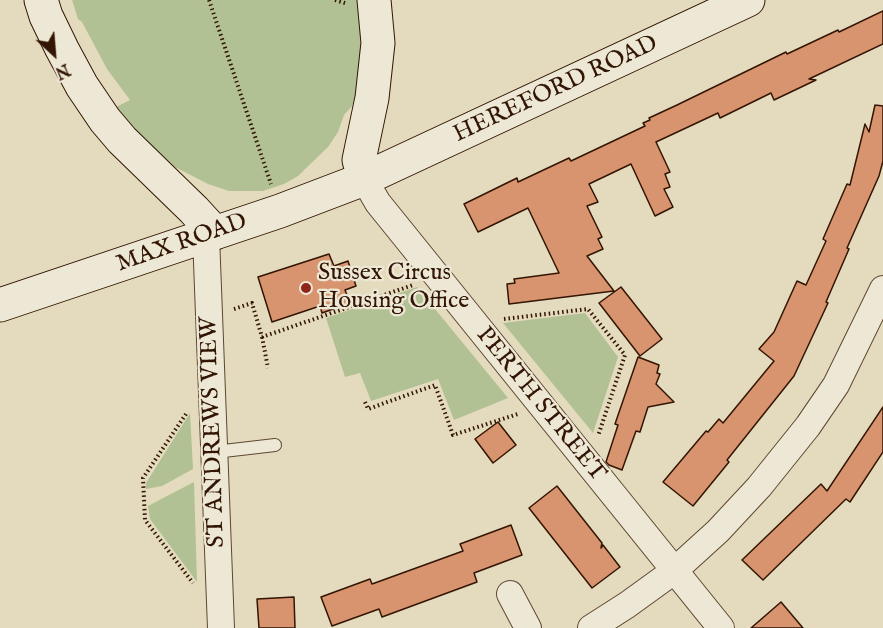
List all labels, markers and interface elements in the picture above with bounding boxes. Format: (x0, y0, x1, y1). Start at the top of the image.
north arrow (24, 24, 84, 84)
street label: HEREFORD ROAD (449, 30, 663, 150)
text: N (51, 58, 72, 82)
street label: MAX ROAD (113, 208, 251, 280)
place label: Sussex Circus Housing Office (318, 260, 469, 316)
marker: Sussex Circus Housing Office (299, 281, 313, 295)
street label: ST ANDREWS VIEW (196, 316, 232, 548)
street label: PERTH STREET (469, 322, 611, 488)

